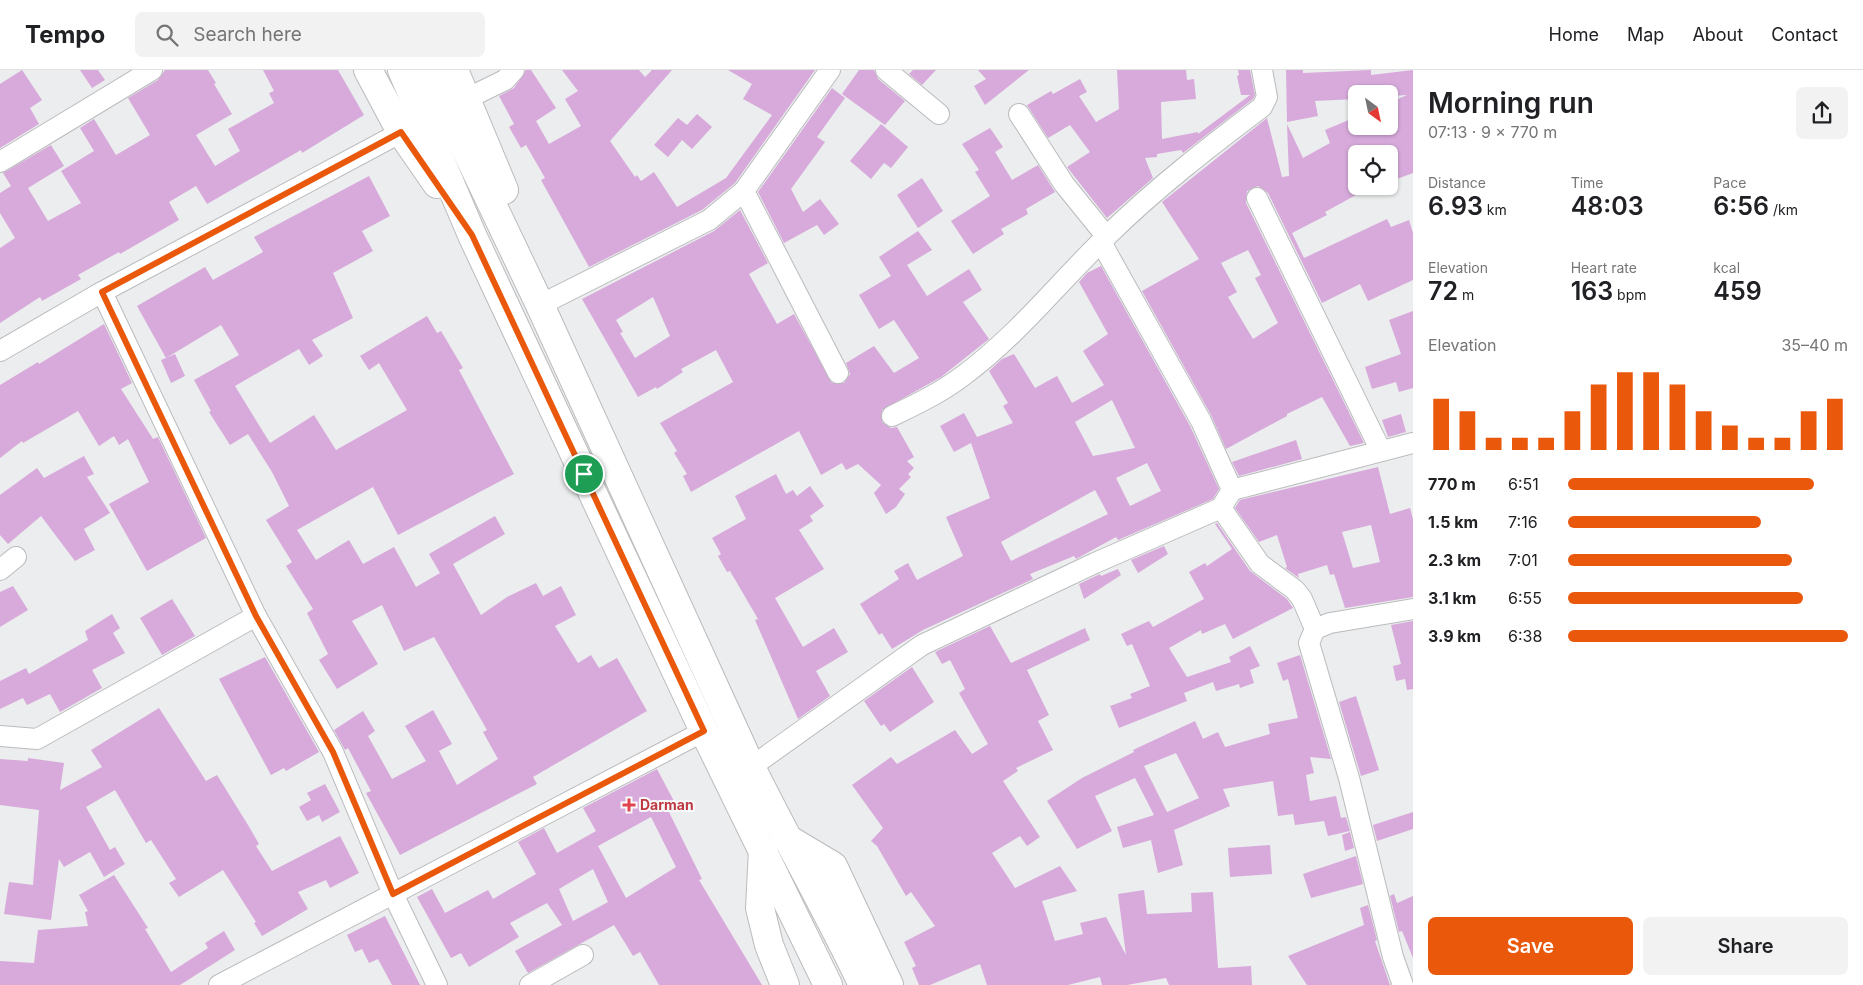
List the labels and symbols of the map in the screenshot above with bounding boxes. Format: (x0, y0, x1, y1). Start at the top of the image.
north arrow (1348, 85, 1398, 135)
pin (563, 453, 605, 495)
place label: Darman (640, 796, 694, 813)
marker: Darman (622, 798, 636, 812)

